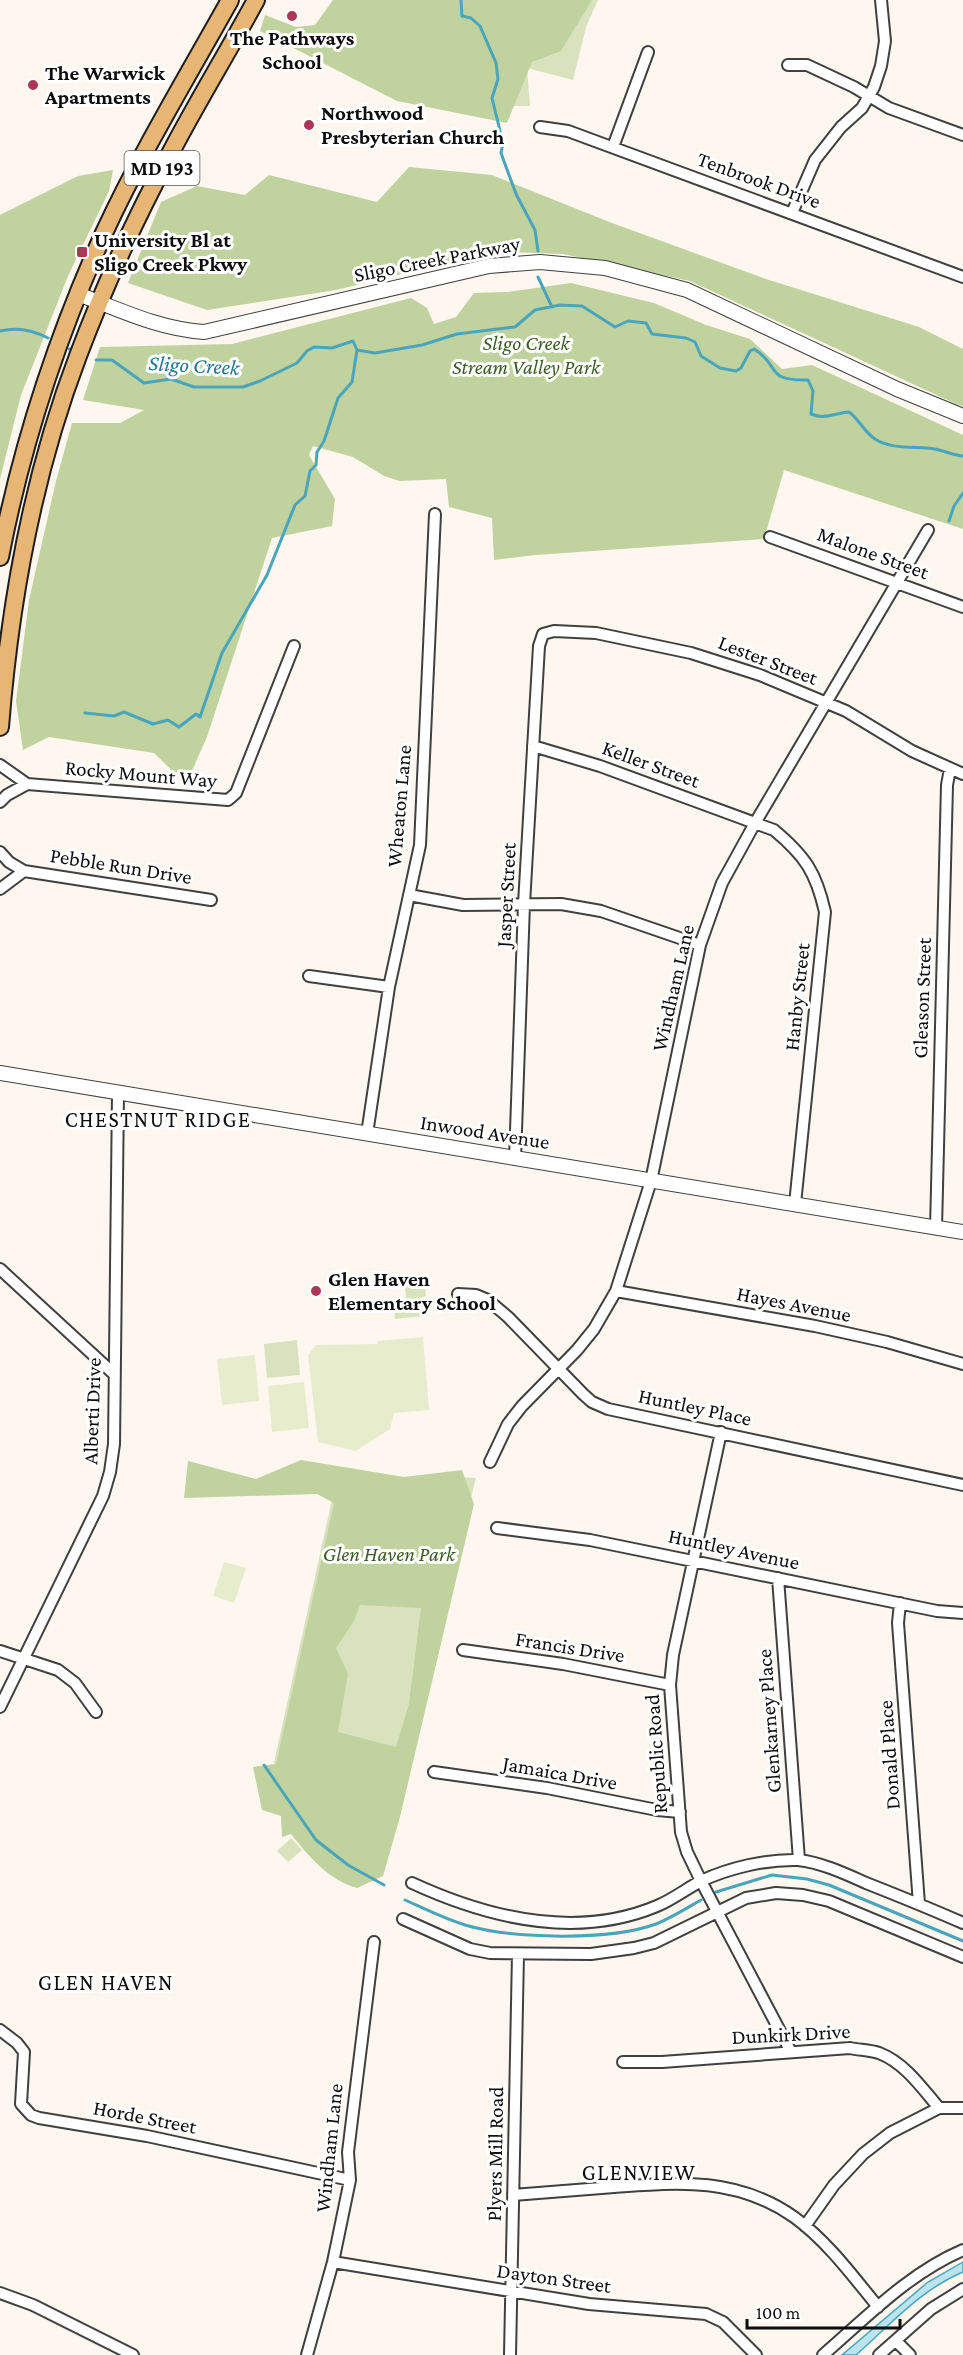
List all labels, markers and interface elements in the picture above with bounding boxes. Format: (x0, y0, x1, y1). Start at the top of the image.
marker: The Pathways School (285, 9, 299, 23)
place label: The Pathways School (230, 26, 355, 74)
place label: The Warwick Apartments (44, 61, 165, 109)
marker: The Warwick Apartments (26, 78, 40, 92)
place label: Northwood Presbyterian Church (321, 101, 504, 149)
marker: Northwood Presbyterian Church (302, 118, 316, 132)
street label: Tenbrook Drive (694, 147, 824, 213)
road number: MD 193 (124, 151, 200, 185)
place label: University Bl at Sligo Creek Pkwy (94, 228, 248, 276)
street label: Sligo Creek Parkway (352, 231, 522, 287)
marker: University Bl at Sligo Creek Pkwy (75, 245, 89, 259)
park label: Sligo Creek Stream Valley Park (452, 331, 601, 379)
water label: Sligo Creek (148, 350, 242, 380)
street label: Malone Street (814, 522, 933, 585)
street label: Lester Street (715, 630, 822, 690)
street label: Keller Street (599, 735, 704, 793)
street label: Wheaton Lane (382, 744, 416, 868)
street label: Rocky Mount Way (64, 755, 218, 793)
street label: Jasper Street (491, 841, 521, 950)
street label: Pebble Run Drive (49, 843, 193, 889)
street label: Windham Lane (647, 922, 699, 1054)
street label: Gleason Street (908, 936, 936, 1059)
street label: Hanby Street (779, 941, 815, 1052)
district label: CHESTNUT RIDGE (65, 1107, 251, 1132)
street label: Inwood Avenue (419, 1110, 551, 1154)
place label: Glen Haven Elementary School (328, 1267, 496, 1315)
street label: Hayes Avenue (735, 1281, 853, 1327)
marker: Glen Haven Elementary School (309, 1284, 323, 1298)
street label: Alberti Drive (78, 1357, 106, 1465)
street label: Huntley Place (636, 1383, 754, 1431)
street label: Huntley Avenue (666, 1523, 802, 1575)
park label: Glen Haven Park (323, 1542, 456, 1566)
street label: Francis Drive (514, 1627, 626, 1667)
street label: Glenkarney Place (752, 1648, 786, 1794)
street label: Republic Road (640, 1693, 672, 1815)
street label: Donald Place (873, 1700, 905, 1810)
street label: Jamaica Drive (499, 1751, 619, 1795)
district label: GLEN HAVEN (38, 1970, 174, 1995)
street label: Dunkirk Drive (731, 2019, 851, 2049)
street label: Windham Lane (310, 2082, 348, 2214)
street label: Plyers Mill Road (482, 2086, 508, 2222)
street label: Horde Street (91, 2095, 200, 2139)
district label: GLENVIEW (582, 2160, 696, 2185)
street label: Dayton Street (495, 2258, 614, 2298)
scale bar (747, 2292, 900, 2330)
text: 100 m (756, 2303, 801, 2323)

